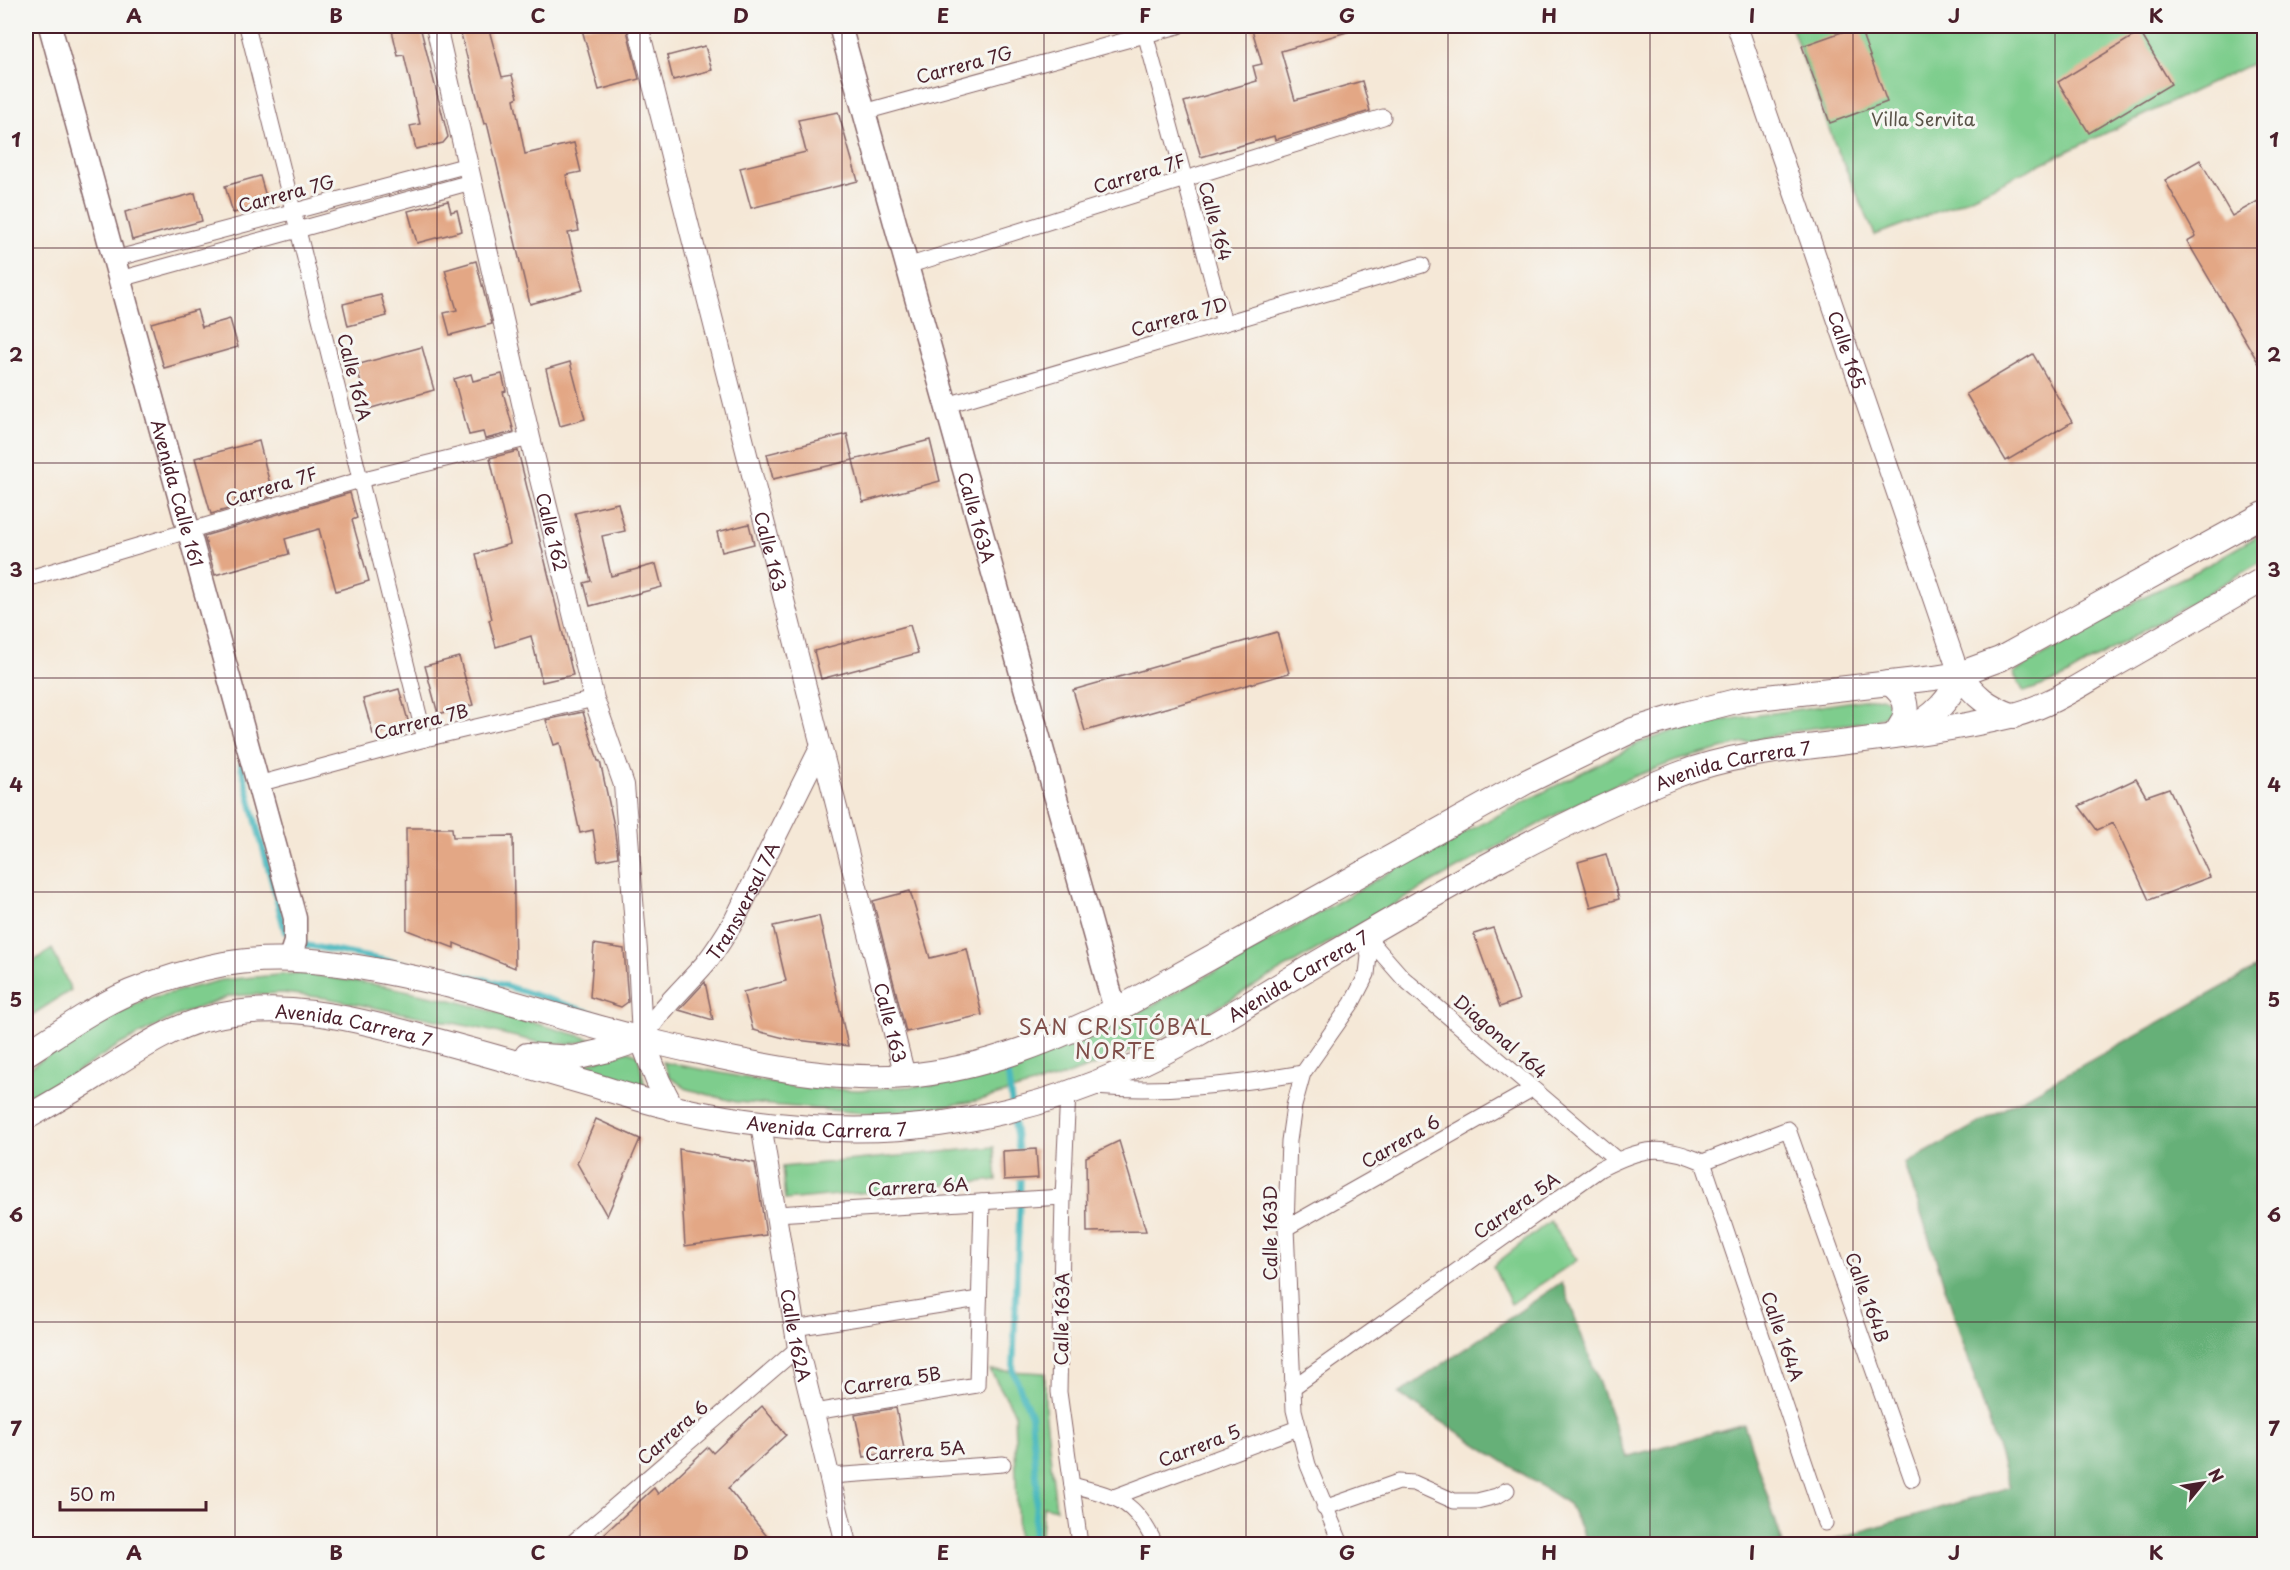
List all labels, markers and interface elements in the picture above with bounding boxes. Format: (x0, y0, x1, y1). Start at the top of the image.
text: A (126, 0, 142, 30)
text: B (329, 0, 343, 30)
text: C (530, 0, 546, 30)
text: D (733, 0, 749, 30)
text: E (937, 0, 949, 30)
text: F (1139, 0, 1151, 30)
text: G (1339, 0, 1355, 30)
text: H (1541, 0, 1557, 30)
text: I (1749, 0, 1755, 30)
text: J (1948, 0, 1960, 30)
text: K (2149, 0, 2164, 30)
street label: Carrera 7G (913, 38, 1015, 90)
park label: Villa Servita (1871, 105, 1976, 132)
text: 1 (11, 124, 21, 154)
text: 1 (2269, 124, 2279, 154)
street label: Carrera 7F (1090, 146, 1188, 200)
street label: Carrera 7G (235, 167, 337, 219)
street label: Calle 164 (1192, 178, 1240, 264)
street label: Carrera 7D (1127, 289, 1231, 343)
street label: Calle 165 (1822, 307, 1874, 392)
street label: Calle 161A (331, 330, 379, 424)
text: 2 (9, 339, 23, 369)
text: 2 (2267, 339, 2281, 369)
street label: Avenida Calle 161 (145, 416, 211, 569)
street label: Carrera 7F (222, 459, 320, 513)
street label: Calle 163A (952, 469, 1003, 566)
street label: Calle 162 (530, 489, 576, 574)
street label: Calle 163 (748, 508, 795, 594)
text: 3 (9, 554, 23, 584)
text: 3 (2267, 554, 2281, 584)
street label: Carrera 7B (371, 696, 471, 746)
street label: Avenida Carrera 7 (1650, 733, 1812, 796)
text: 4 (9, 769, 23, 799)
text: 4 (2267, 769, 2281, 799)
street label: Transversal 7A (699, 836, 785, 966)
street label: Avenida Carrera 7 (1222, 922, 1373, 1028)
street label: Calle 163 (868, 979, 915, 1065)
text: 5 (10, 984, 22, 1014)
text: 5 (2268, 984, 2280, 1014)
street label: Diagonal 164 (1448, 987, 1554, 1085)
street label: Avenida Carrera 7 (275, 997, 435, 1052)
district label: SAN CRISTÓBAL NORTE (1019, 1010, 1213, 1066)
street label: Avenida Carrera 7 (745, 1108, 908, 1143)
street label: Carrera 6 (1356, 1108, 1444, 1174)
street label: Carrera 5A (1467, 1165, 1565, 1245)
street label: Carrera 6A (867, 1170, 969, 1202)
street label: Calle 163D (1256, 1185, 1283, 1281)
text: 6 (9, 1199, 23, 1229)
text: 6 (2267, 1199, 2281, 1229)
street label: Calle 164B (1839, 1248, 1897, 1346)
street label: Calle 163A (1047, 1272, 1075, 1366)
street label: Calle 162A (775, 1287, 819, 1384)
street label: Calle 164A (1755, 1287, 1811, 1385)
street label: Carrera 5B (841, 1359, 943, 1401)
street label: Carrera 6 (630, 1393, 714, 1471)
text: 7 (10, 1413, 22, 1443)
text: 7 (2268, 1413, 2280, 1443)
street label: Carrera 5 (1154, 1417, 1244, 1473)
street label: Carrera 5A (864, 1433, 966, 1467)
north arrow (2173, 1453, 2233, 1513)
text: N (2203, 1464, 2230, 1486)
scale bar (60, 1474, 206, 1512)
text: 50 m (69, 1480, 116, 1507)
text: A (126, 1537, 142, 1567)
text: B (329, 1537, 343, 1567)
text: C (530, 1537, 546, 1567)
text: D (733, 1537, 749, 1567)
text: E (937, 1537, 949, 1567)
text: F (1139, 1537, 1151, 1567)
text: G (1339, 1537, 1355, 1567)
text: H (1541, 1537, 1557, 1567)
text: I (1749, 1537, 1755, 1567)
text: J (1948, 1537, 1960, 1567)
text: K (2149, 1537, 2164, 1567)

